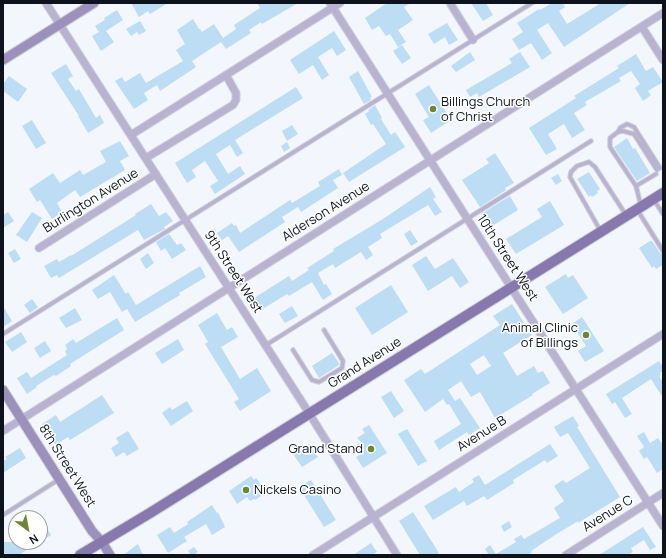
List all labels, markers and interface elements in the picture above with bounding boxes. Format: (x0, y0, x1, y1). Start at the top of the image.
place label: Billings Church of Christ (441, 94, 530, 125)
marker: Billings Church of Christ (428, 104, 438, 114)
street label: Burlington Avenue (41, 165, 141, 237)
street label: Alderson Avenue (279, 179, 373, 245)
street label: 10th Street West (473, 212, 541, 304)
street label: 9th Street West (200, 228, 266, 316)
place label: Animal Clinic of Billings (502, 320, 578, 351)
marker: Animal Clinic of Billings (581, 330, 591, 340)
street label: Grand Avenue (326, 334, 404, 392)
street label: Avenue B (455, 413, 509, 455)
street label: 8th Street West (35, 422, 99, 510)
place label: Grand Stand (288, 441, 363, 457)
marker: Grand Stand (366, 444, 376, 454)
place label: Nickels Casino (254, 482, 341, 498)
marker: Nickels Casino (241, 485, 251, 495)
street label: Avenue C (580, 492, 636, 536)
north arrow (8, 510, 48, 550)
text: N (27, 531, 41, 548)

